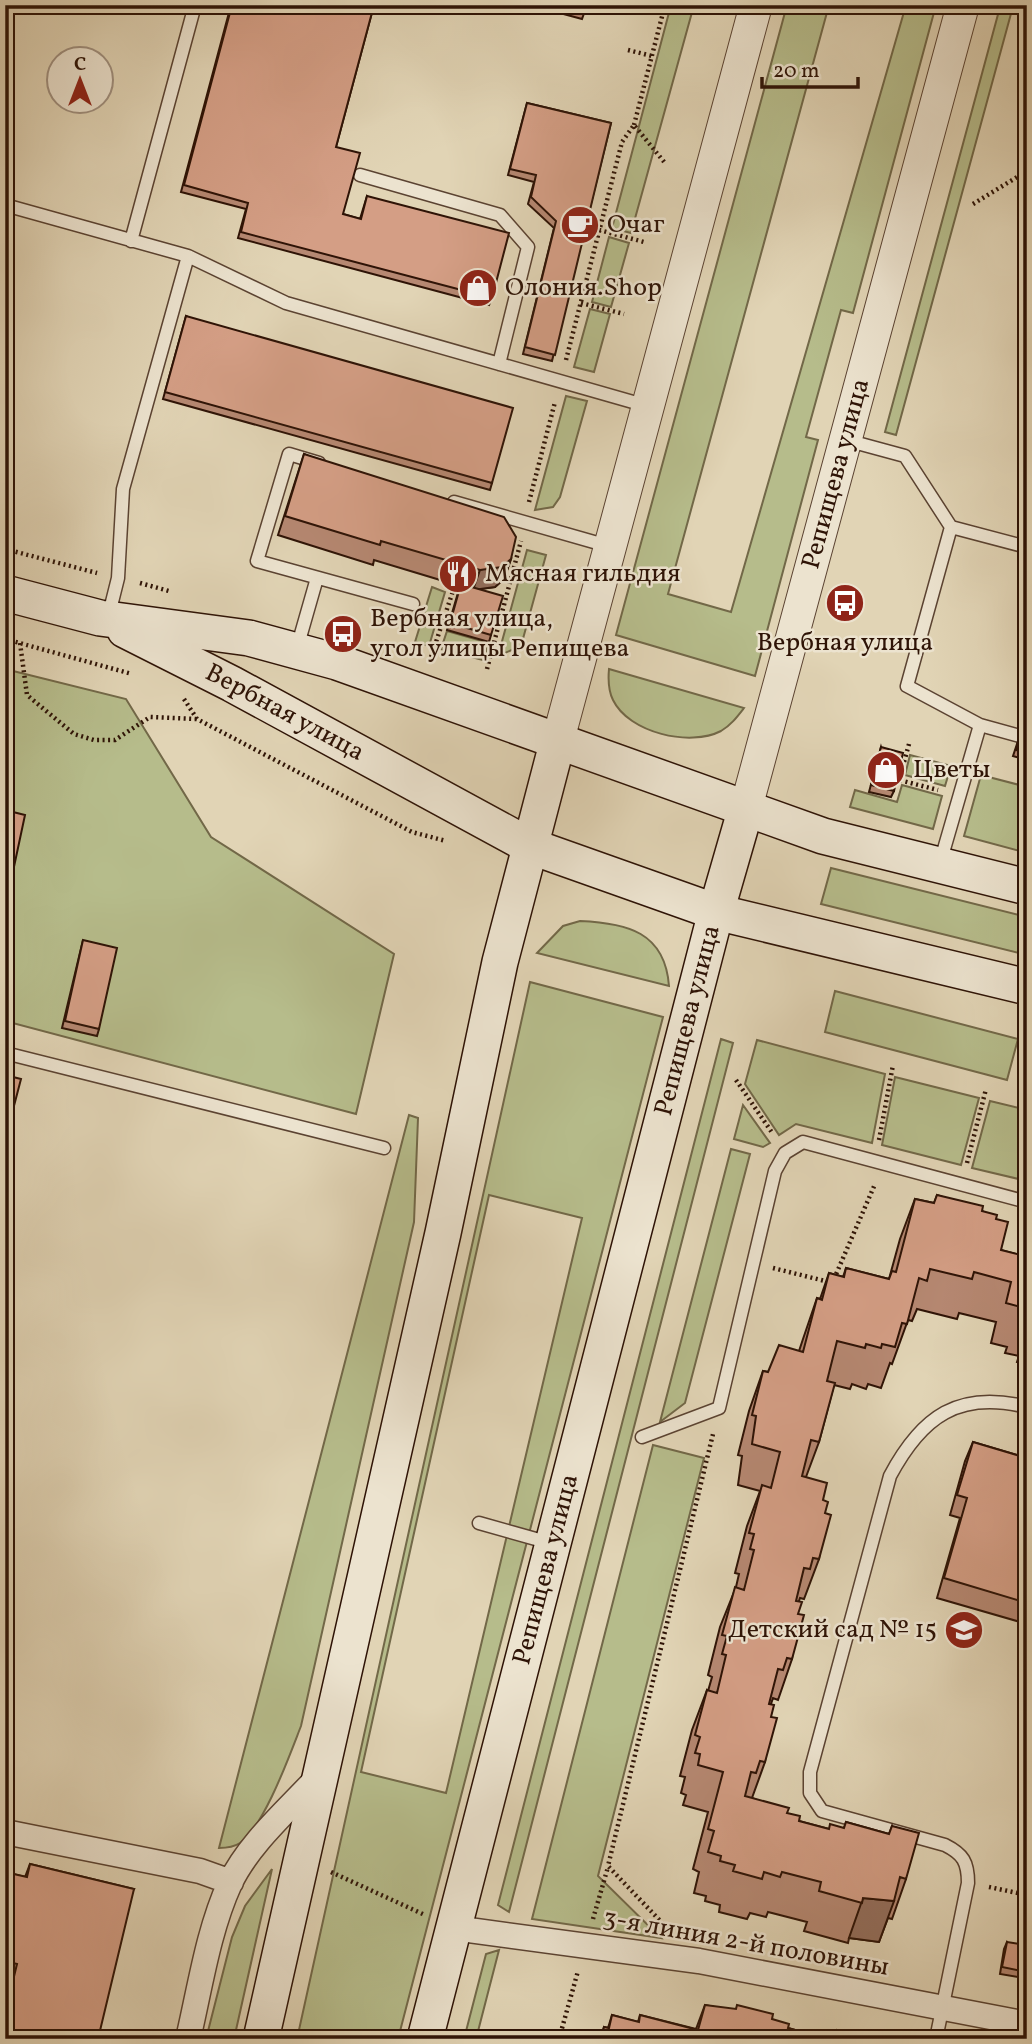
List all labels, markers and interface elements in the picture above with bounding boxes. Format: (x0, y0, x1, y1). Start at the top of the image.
north arrow (46, 46, 116, 116)
scale bar (762, 46, 859, 90)
text: С (74, 52, 86, 78)
text: 20 m (773, 57, 819, 86)
cafe icon: Очаг (559, 204, 601, 246)
place label: Очаг (607, 207, 665, 243)
shop icon: Олония.Shop (457, 267, 499, 309)
place label: Олония.Shop (505, 270, 662, 306)
street label: Репищева улица (793, 375, 879, 573)
restaurant icon: Мясная гильдия (437, 553, 479, 595)
place label: Мясная гильдия (485, 556, 681, 592)
bus stop icon: Вербная улица (824, 582, 866, 624)
place label: Вербная улица, угол улицы Репищева (370, 601, 630, 667)
bus stop icon: Вербная улица, угол улицы Репищева (322, 613, 364, 655)
place label: Вербная улица (757, 625, 933, 661)
street label: Вербная улица (199, 655, 371, 771)
shop icon: Цветы (865, 749, 907, 791)
place label: Цветы (913, 752, 990, 788)
street label: Репищева улица (646, 921, 730, 1120)
street label: Репищева улица (504, 1470, 588, 1669)
school or university icon: Детский сад № 15 (943, 1609, 985, 1651)
place label: Детский сад № 15 (728, 1612, 937, 1648)
street label: 3-я линия 2-й половины (600, 1900, 892, 1986)

